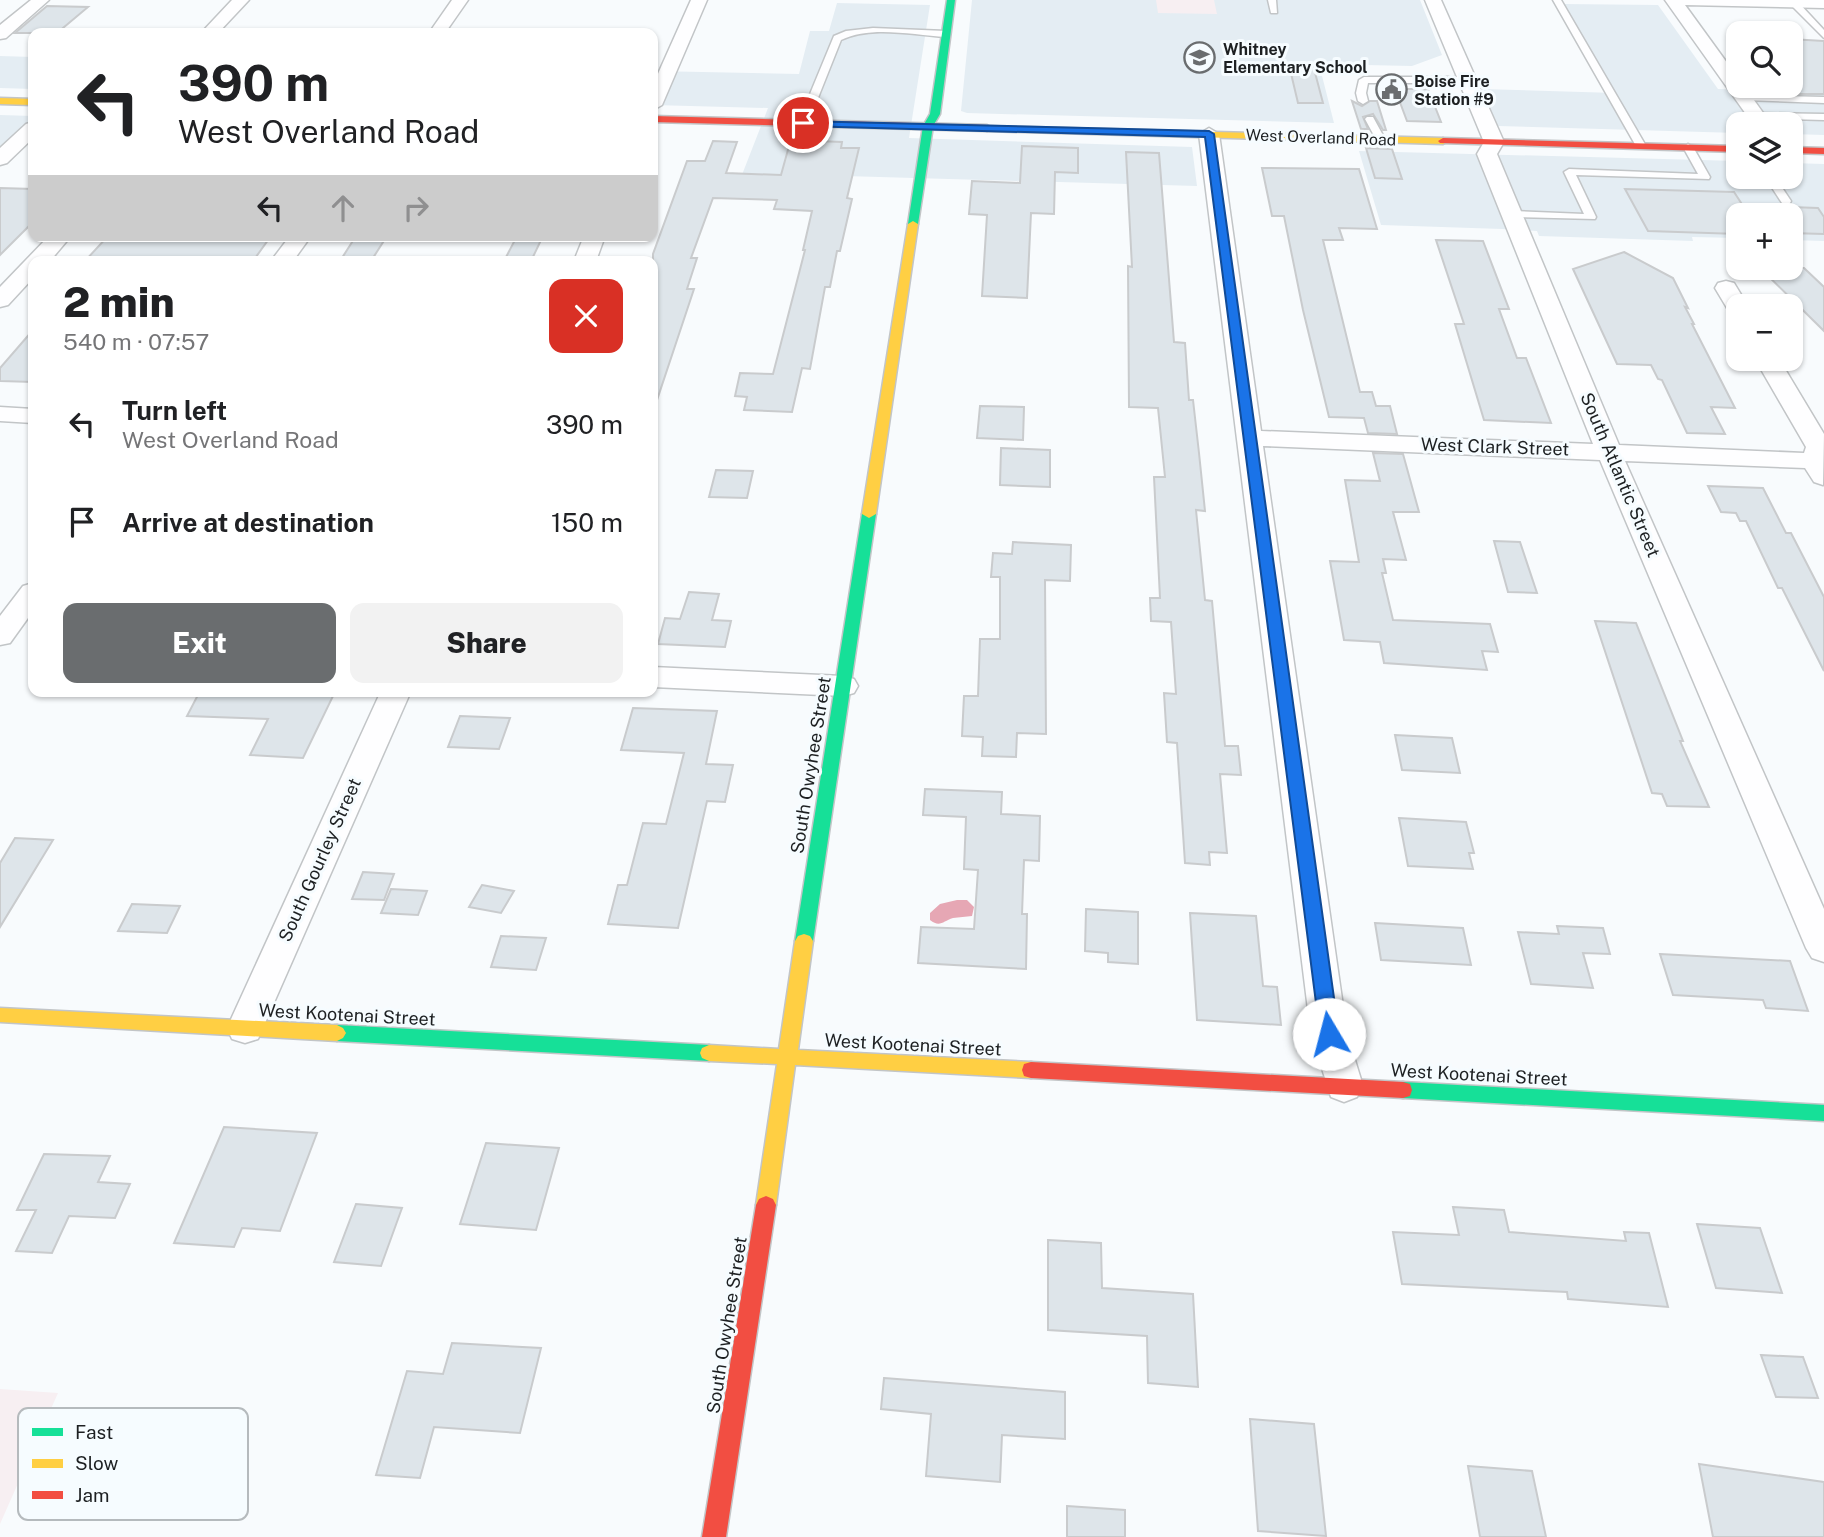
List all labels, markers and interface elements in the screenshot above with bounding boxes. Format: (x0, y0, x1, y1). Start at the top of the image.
map controls (1726, 21, 1803, 371)
button: search (1726, 21, 1803, 98)
place label: Whitney Elementary School (1223, 40, 1368, 77)
school or university icon: Whitney Elementary School (1183, 41, 1217, 75)
text: 390 m (178, 54, 329, 112)
icon: left (63, 56, 154, 147)
place label: Boise Fire Station #9 (1414, 72, 1494, 109)
public building icon: Boise Fire Station #9 (1374, 73, 1408, 107)
pin (773, 93, 833, 153)
icon: arrive (784, 104, 822, 142)
button: layers (1726, 112, 1803, 189)
text: West Overland Road (178, 113, 479, 150)
street label: West Overland Road (1245, 125, 1397, 150)
icon: left (251, 189, 289, 227)
icon: ahead (324, 189, 362, 227)
icon: right (397, 189, 435, 227)
button: + (1726, 203, 1803, 280)
text: 2 min (63, 277, 175, 326)
button: close (549, 279, 623, 353)
button: − (1726, 294, 1803, 371)
text: 540 m · 07:57 (63, 328, 209, 355)
street label: South Atlantic Street (1576, 389, 1665, 560)
text: Turn left (122, 395, 227, 426)
icon: left (63, 405, 101, 443)
text: 390 m (546, 409, 623, 440)
text: West Overland Road (122, 426, 339, 453)
street label: West Clark Street (1420, 433, 1570, 460)
icon: arrive (63, 503, 101, 541)
text: Arrive at destination (122, 507, 374, 538)
text: 150 m (551, 507, 623, 538)
button: Exit (63, 603, 336, 683)
button: Share (350, 603, 623, 683)
street label: South Owyhee Street (786, 675, 835, 855)
street label: South Gourley Street (274, 775, 365, 945)
position arrow (1292, 997, 1366, 1071)
street label: West Kootenai Street (258, 999, 436, 1030)
street label: West Kootenai Street (824, 1029, 1002, 1060)
street label: West Kootenai Street (1390, 1059, 1568, 1090)
street label: South Owyhee Street (702, 1235, 751, 1415)
legend (18, 1408, 248, 1520)
text: Fast (75, 1421, 113, 1443)
text: Slow (75, 1452, 119, 1474)
text: Jam (75, 1484, 109, 1506)

